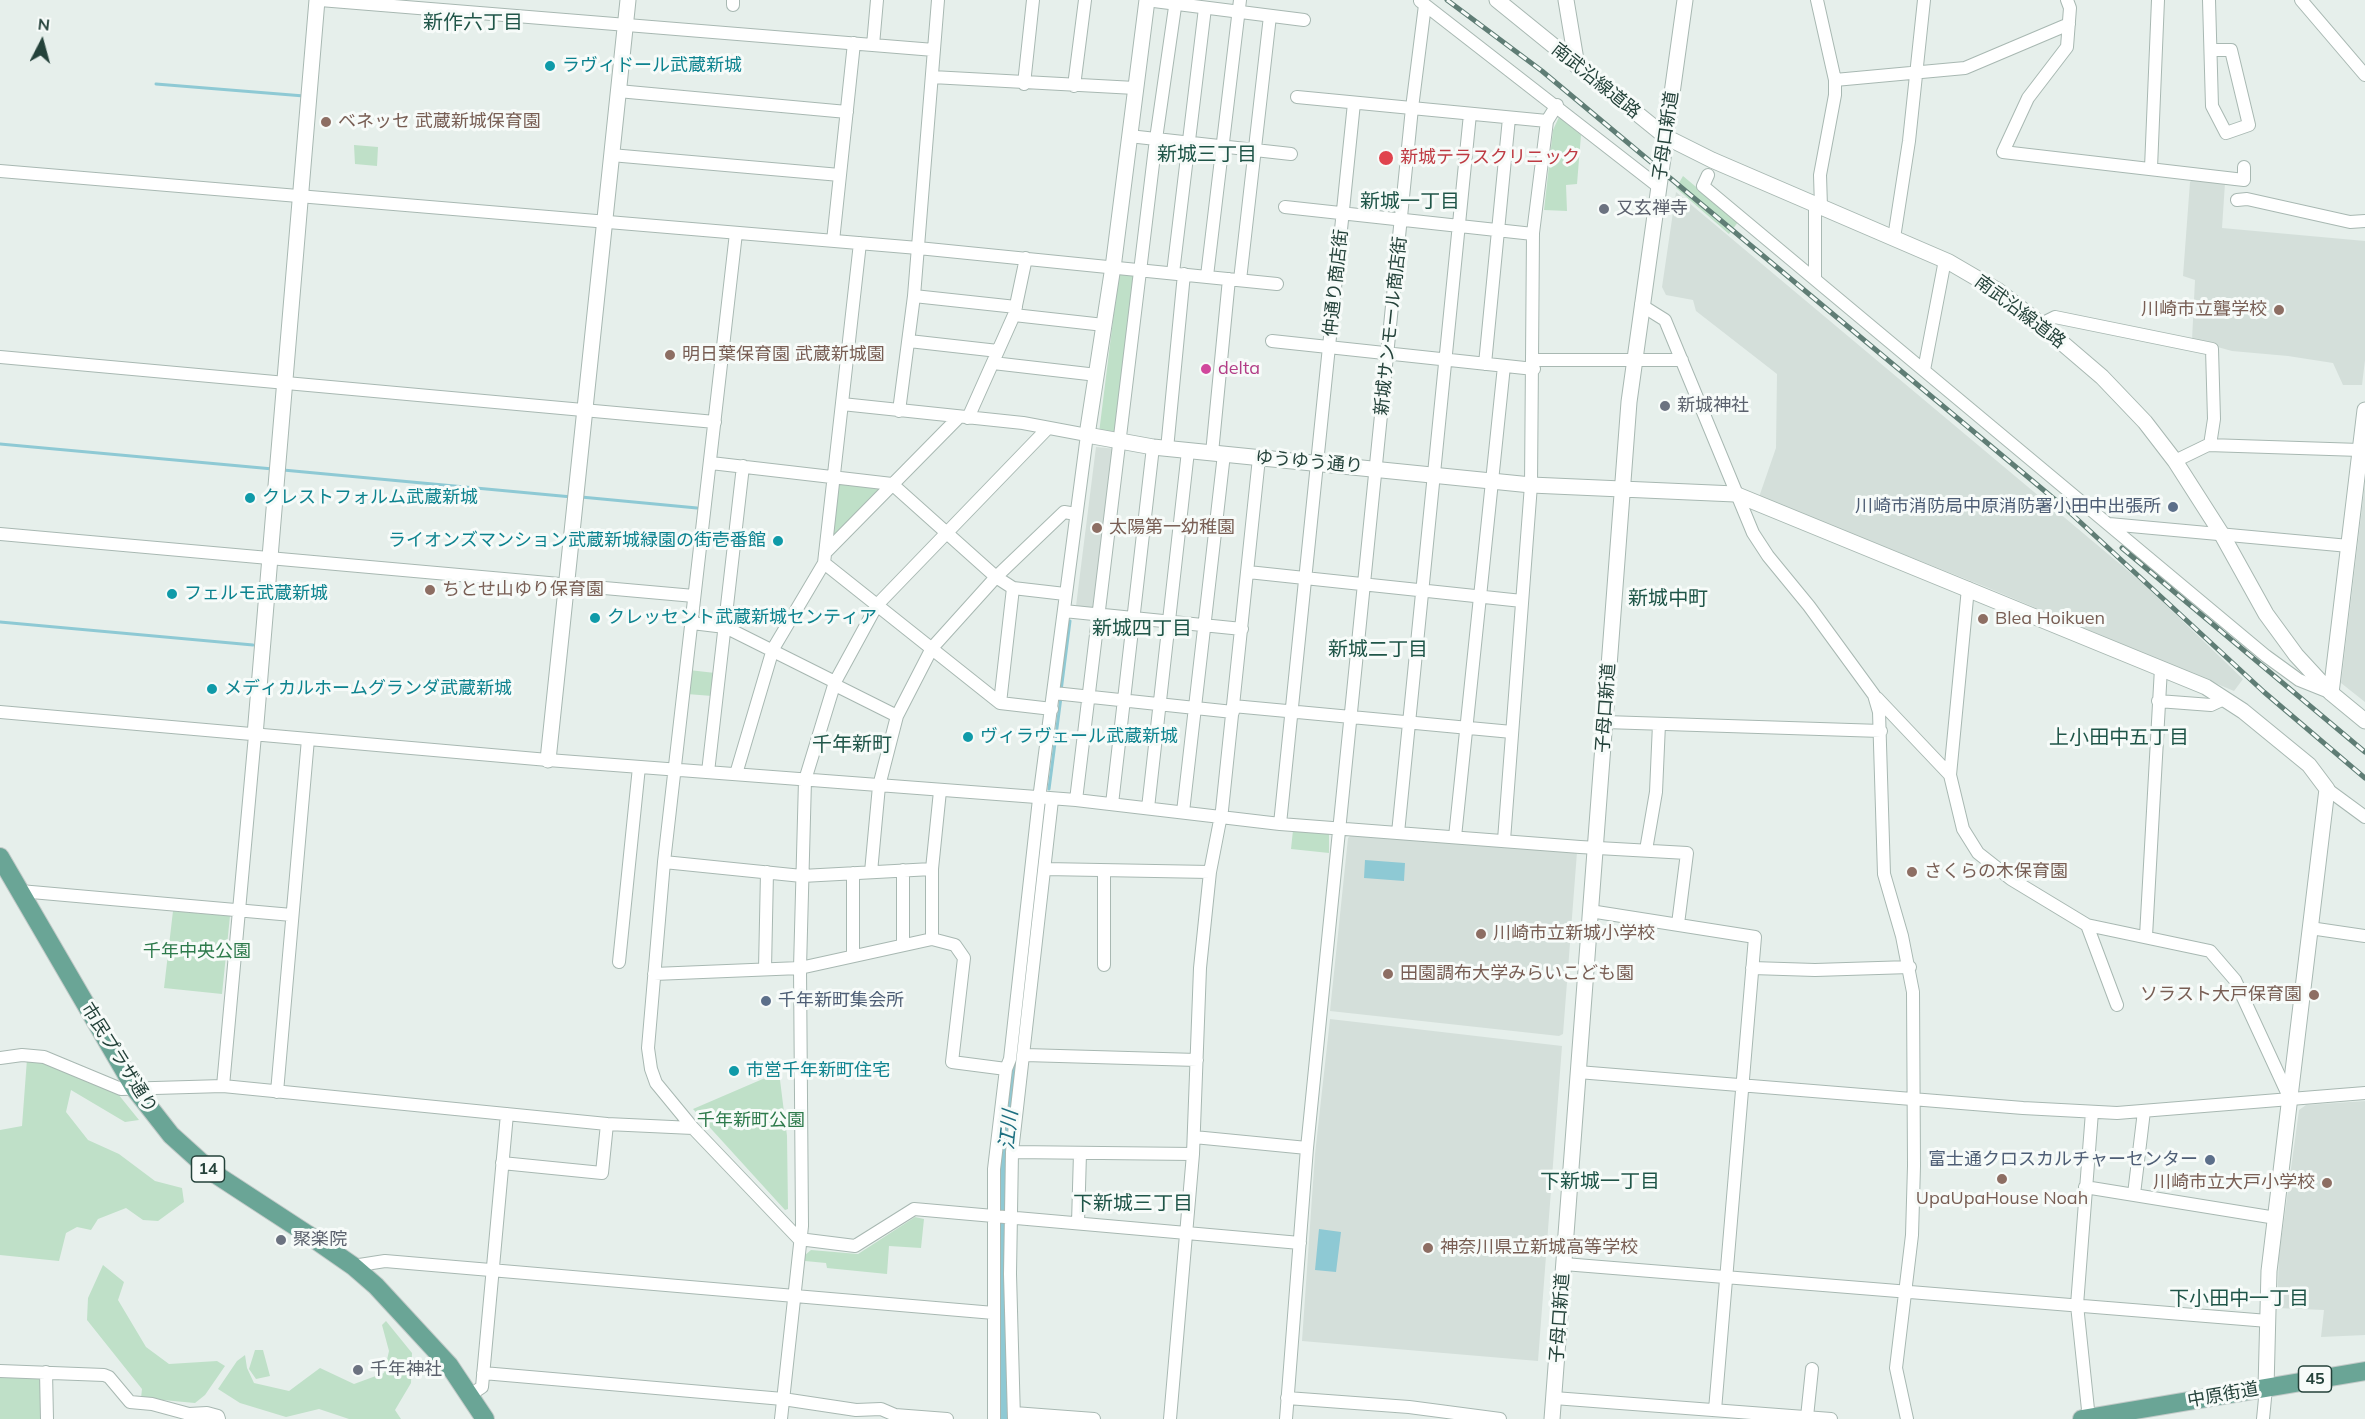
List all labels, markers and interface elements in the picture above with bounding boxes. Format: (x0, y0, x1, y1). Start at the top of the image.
district label: 新作六丁目 (423, 11, 523, 35)
north arrow (12, 12, 72, 72)
text: N (37, 14, 51, 35)
street label: 南武沿線道路 (1547, 39, 1645, 123)
place label: ラヴィドール武蔵新城 (562, 55, 742, 77)
marker: ラヴィドール武蔵新城 (543, 59, 557, 73)
street label: 子母口新道 (1649, 90, 1683, 182)
place label: ベネッセ 武蔵新城保育園 (338, 111, 541, 133)
marker: ベネッセ 武蔵新城保育園 (319, 115, 333, 129)
district label: 新城三丁目 (1157, 143, 1257, 167)
place label: 新城テラスクリニック (1400, 147, 1580, 169)
marker: 新城テラスクリニック (1377, 149, 1395, 167)
district label: 新城一丁目 (1360, 190, 1460, 214)
place label: 又玄禅寺 (1616, 198, 1688, 220)
marker: 又玄禅寺 (1597, 202, 1611, 216)
street label: 仲通り商店街 (1320, 228, 1352, 338)
street label: 新城サンモール商店街 (1371, 235, 1411, 417)
street label: 南武沿線道路 (1970, 271, 2070, 353)
place label: 川崎市立聾学校 (2141, 299, 2267, 321)
marker: 川崎市立聾学校 (2272, 303, 2286, 317)
place label: 明日葉保育園 武蔵新城園 (682, 344, 885, 366)
marker: 明日葉保育園 武蔵新城園 (663, 348, 677, 362)
place label: delta (1218, 358, 1260, 380)
marker: delta (1199, 362, 1213, 376)
place label: 新城神社 (1677, 395, 1749, 417)
marker: 新城神社 (1658, 399, 1672, 413)
street label: ゆうゆう通り (1254, 447, 1364, 477)
place label: クレストフォルム武蔵新城 (262, 487, 478, 509)
marker: クレストフォルム武蔵新城 (243, 491, 257, 505)
place label: 川崎市消防局中原消防署小田中出張所 (1855, 496, 2161, 518)
marker: 川崎市消防局中原消防署小田中出張所 (2166, 500, 2180, 514)
place label: 太陽第一幼稚園 (1109, 517, 1235, 539)
marker: 太陽第一幼稚園 (1090, 521, 1104, 535)
place label: ライオンズマンション武蔵新城緑園の街壱番館 (388, 530, 766, 552)
marker: ライオンズマンション武蔵新城緑園の街壱番館 (771, 534, 785, 548)
place label: ちとせ山ゆり保育園 (442, 579, 604, 601)
place label: フェルモ武蔵新城 (184, 583, 328, 605)
marker: ちとせ山ゆり保育園 (423, 583, 437, 597)
marker: フェルモ武蔵新城 (165, 587, 179, 601)
district label: 新城中町 (1628, 587, 1708, 611)
place label: クレッセント武蔵新城センティア (607, 607, 877, 629)
place label: Blea Hoikuen (1995, 608, 2105, 630)
marker: クレッセント武蔵新城センティア (588, 611, 602, 625)
marker: Blea Hoikuen (1976, 612, 1990, 626)
district label: 新城四丁目 (1092, 617, 1192, 641)
district label: 新城二丁目 (1328, 638, 1428, 662)
street label: 子母口新道 (1592, 662, 1620, 754)
place label: メディカルホームグランダ武蔵新城 (224, 678, 512, 700)
marker: メディカルホームグランダ武蔵新城 (205, 682, 219, 696)
place label: ヴィラヴェール武蔵新城 (980, 726, 1178, 748)
district label: 上小田中五丁目 (2049, 726, 2189, 750)
marker: ヴィラヴェール武蔵新城 (961, 730, 975, 744)
district label: 千年新町 (812, 733, 892, 757)
place label: さくらの木保育園 (1924, 861, 2068, 883)
marker: さくらの木保育園 (1905, 865, 1919, 879)
place label: 川崎市立新城小学校 (1493, 923, 1655, 945)
marker: 川崎市立新城小学校 (1474, 927, 1488, 941)
park label: 千年中央公園 (143, 941, 251, 963)
place label: 田園調布大学みらいこども園 (1400, 963, 1634, 985)
marker: 田園調布大学みらいこども園 (1381, 967, 1395, 981)
place label: ソラスト大戸保育園 (2140, 984, 2302, 1006)
marker: ソラスト大戸保育園 (2307, 988, 2321, 1002)
place label: 千年新町集会所 (778, 990, 904, 1012)
marker: 千年新町集会所 (759, 994, 773, 1008)
street label: 市民プラザ通り (76, 999, 162, 1117)
place label: 市営千年新町住宅 (746, 1060, 890, 1082)
marker: 市営千年新町住宅 (727, 1064, 741, 1078)
water label: 江川 (995, 1109, 1023, 1151)
park label: 千年新町公園 (697, 1110, 805, 1132)
place label: 富士通クロスカルチャーセンター (1928, 1149, 2198, 1171)
marker: 富士通クロスカルチャーセンター (2203, 1153, 2217, 1167)
road number: 14 (192, 1156, 224, 1182)
district label: 下新城一丁目 (1540, 1170, 1660, 1194)
marker: UpaUpaHouse Noah (1995, 1172, 2009, 1186)
place label: 川崎市立大戸小学校 (2153, 1172, 2315, 1194)
marker: 川崎市立大戸小学校 (2320, 1176, 2334, 1190)
place label: UpaUpaHouse Noah (1916, 1188, 2088, 1210)
district label: 下新城三丁目 (1073, 1192, 1193, 1216)
place label: 聚楽院 (293, 1229, 347, 1251)
marker: 聚楽院 (274, 1233, 288, 1247)
place label: 神奈川県立新城高等学校 (1440, 1237, 1638, 1259)
marker: 神奈川県立新城高等学校 (1421, 1241, 1435, 1255)
street label: 子母口新道 (1546, 1272, 1574, 1364)
district label: 下小田中一丁目 (2169, 1287, 2309, 1311)
place label: 千年神社 (370, 1359, 442, 1381)
marker: 千年神社 (351, 1363, 365, 1377)
road number: 45 (2298, 1366, 2332, 1392)
street label: 中原街道 (2186, 1378, 2260, 1412)

